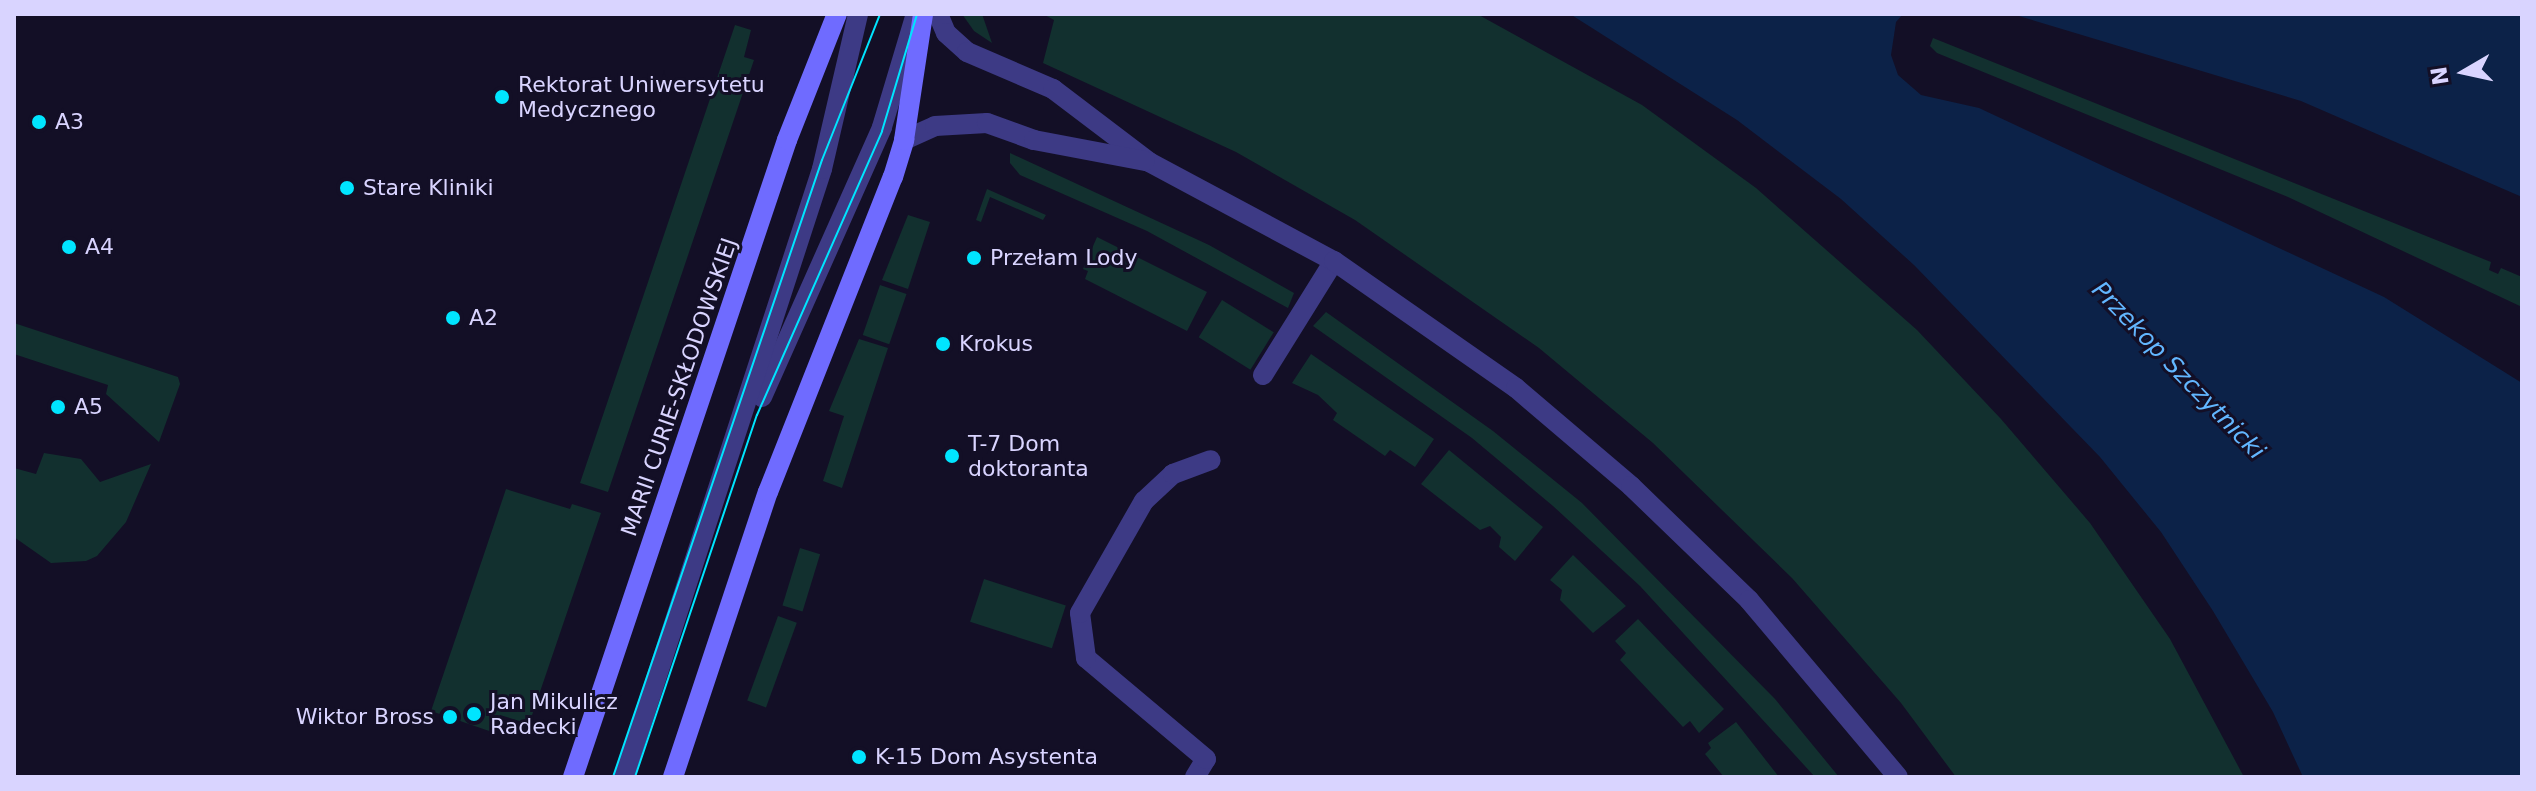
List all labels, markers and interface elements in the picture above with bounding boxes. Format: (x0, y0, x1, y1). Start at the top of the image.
north arrow (2424, 32, 2504, 112)
text: N (2426, 65, 2454, 87)
place label: Rektorat Uniwersytetu Medycznego (518, 71, 765, 122)
marker: Rektorat Uniwersytetu Medycznego (493, 88, 511, 106)
place label: A3 (55, 109, 84, 135)
marker: A3 (30, 113, 48, 131)
place label: Stare Kliniki (363, 175, 494, 201)
marker: Stare Kliniki (338, 179, 356, 197)
place label: A4 (85, 234, 114, 260)
street label: MARII CURIE-SKŁODOWSKIEJ (615, 234, 743, 540)
marker: A4 (60, 238, 78, 256)
place label: Przełam Lody (990, 245, 1137, 271)
marker: Przełam Lody (965, 249, 983, 267)
water label: Przekop Szczytnicki (2086, 276, 2270, 466)
place label: A2 (469, 305, 498, 331)
marker: A2 (444, 309, 462, 327)
place label: Krokus (959, 331, 1033, 357)
marker: Krokus (934, 335, 952, 353)
place label: A5 (74, 394, 103, 420)
marker: A5 (49, 398, 67, 416)
place label: T-7 Dom doktoranta (968, 430, 1089, 482)
marker: T-7 Dom doktoranta (943, 447, 961, 465)
place label: Jan Mikulicz Radecki (490, 688, 618, 740)
place label: Wiktor Bross (296, 704, 434, 730)
marker: Jan Mikulicz Radecki (465, 705, 483, 723)
marker: Wiktor Bross (441, 708, 459, 726)
place label: K-15 Dom Asystenta (875, 744, 1098, 770)
marker: K-15 Dom Asystenta (850, 748, 868, 766)

